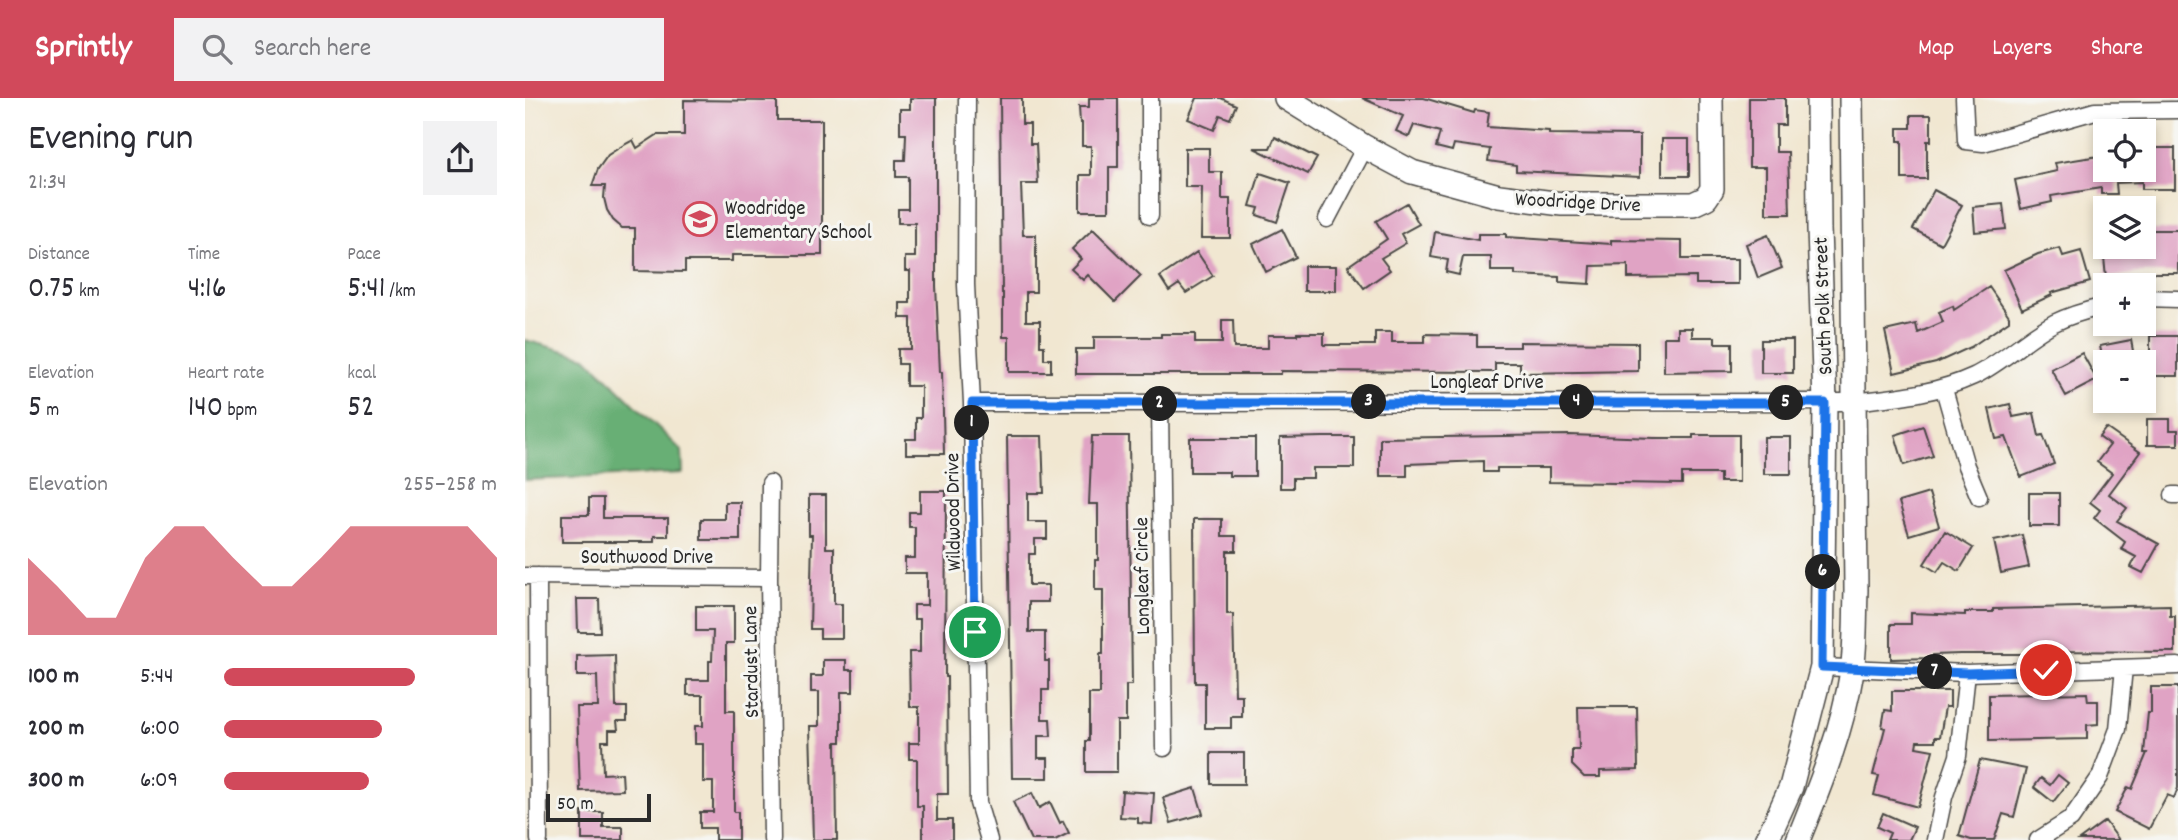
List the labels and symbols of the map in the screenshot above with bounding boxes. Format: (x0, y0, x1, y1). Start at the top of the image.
street label: Woodridge Drive (1514, 186, 1641, 222)
place label: Woodridge Elementary School (725, 195, 872, 249)
school or university icon: Woodridge Elementary School (681, 200, 719, 238)
street label: South Polk Street (1808, 236, 1842, 375)
street label: Longleaf Drive (1430, 369, 1544, 399)
pin: 3 (1351, 384, 1387, 420)
pin: 4 (1559, 384, 1595, 420)
pin: 2 (1143, 386, 1177, 422)
pin: 5 (1769, 386, 1803, 420)
pin: 1 (955, 406, 989, 440)
street label: Wildwood Drive (939, 453, 971, 571)
street label: Longleaf Circle (1128, 517, 1160, 635)
street label: Southwood Drive (581, 544, 713, 574)
pin: 6 (1805, 554, 1841, 589)
pin (945, 602, 1005, 662)
street label: Stardust Lane (737, 606, 769, 718)
pin (2016, 640, 2076, 700)
pin: 7 (1917, 654, 1953, 690)
scale bar (546, 791, 651, 823)

